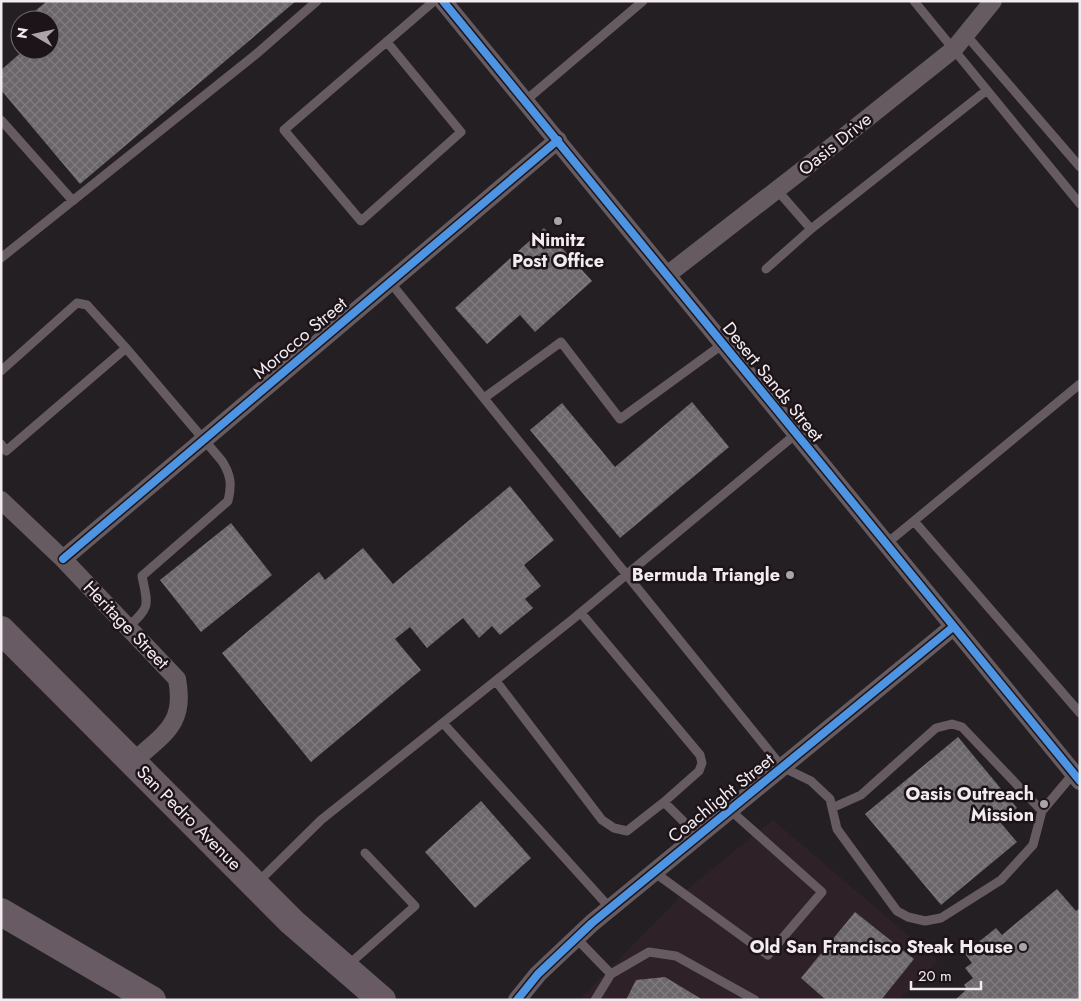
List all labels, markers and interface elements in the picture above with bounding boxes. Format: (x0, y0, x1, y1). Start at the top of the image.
north arrow (10, 10, 60, 60)
text: N (11, 26, 33, 40)
street label: Oasis Drive (793, 106, 877, 182)
marker: Nimitz Post Office (552, 215, 564, 227)
place label: Nimitz Post Office (512, 227, 604, 274)
street label: Morocco Street (247, 290, 353, 385)
street label: Desert Sands Street (716, 316, 830, 448)
place label: Bermuda Triangle (632, 562, 780, 588)
marker: Bermuda Triangle (784, 569, 796, 581)
street label: Heritage Street (77, 575, 175, 675)
street label: Coachlight Street (662, 747, 780, 849)
street label: San Pedro Avenue (131, 760, 247, 876)
place label: Oasis Outreach Mission (906, 781, 1034, 828)
marker: Oasis Outreach Mission (1038, 798, 1050, 810)
place label: Old San Francisco Steak House (750, 934, 1013, 960)
marker: Old San Francisco Steak House (1017, 941, 1029, 953)
scale bar (911, 958, 981, 990)
text: 20 m (918, 965, 952, 987)

